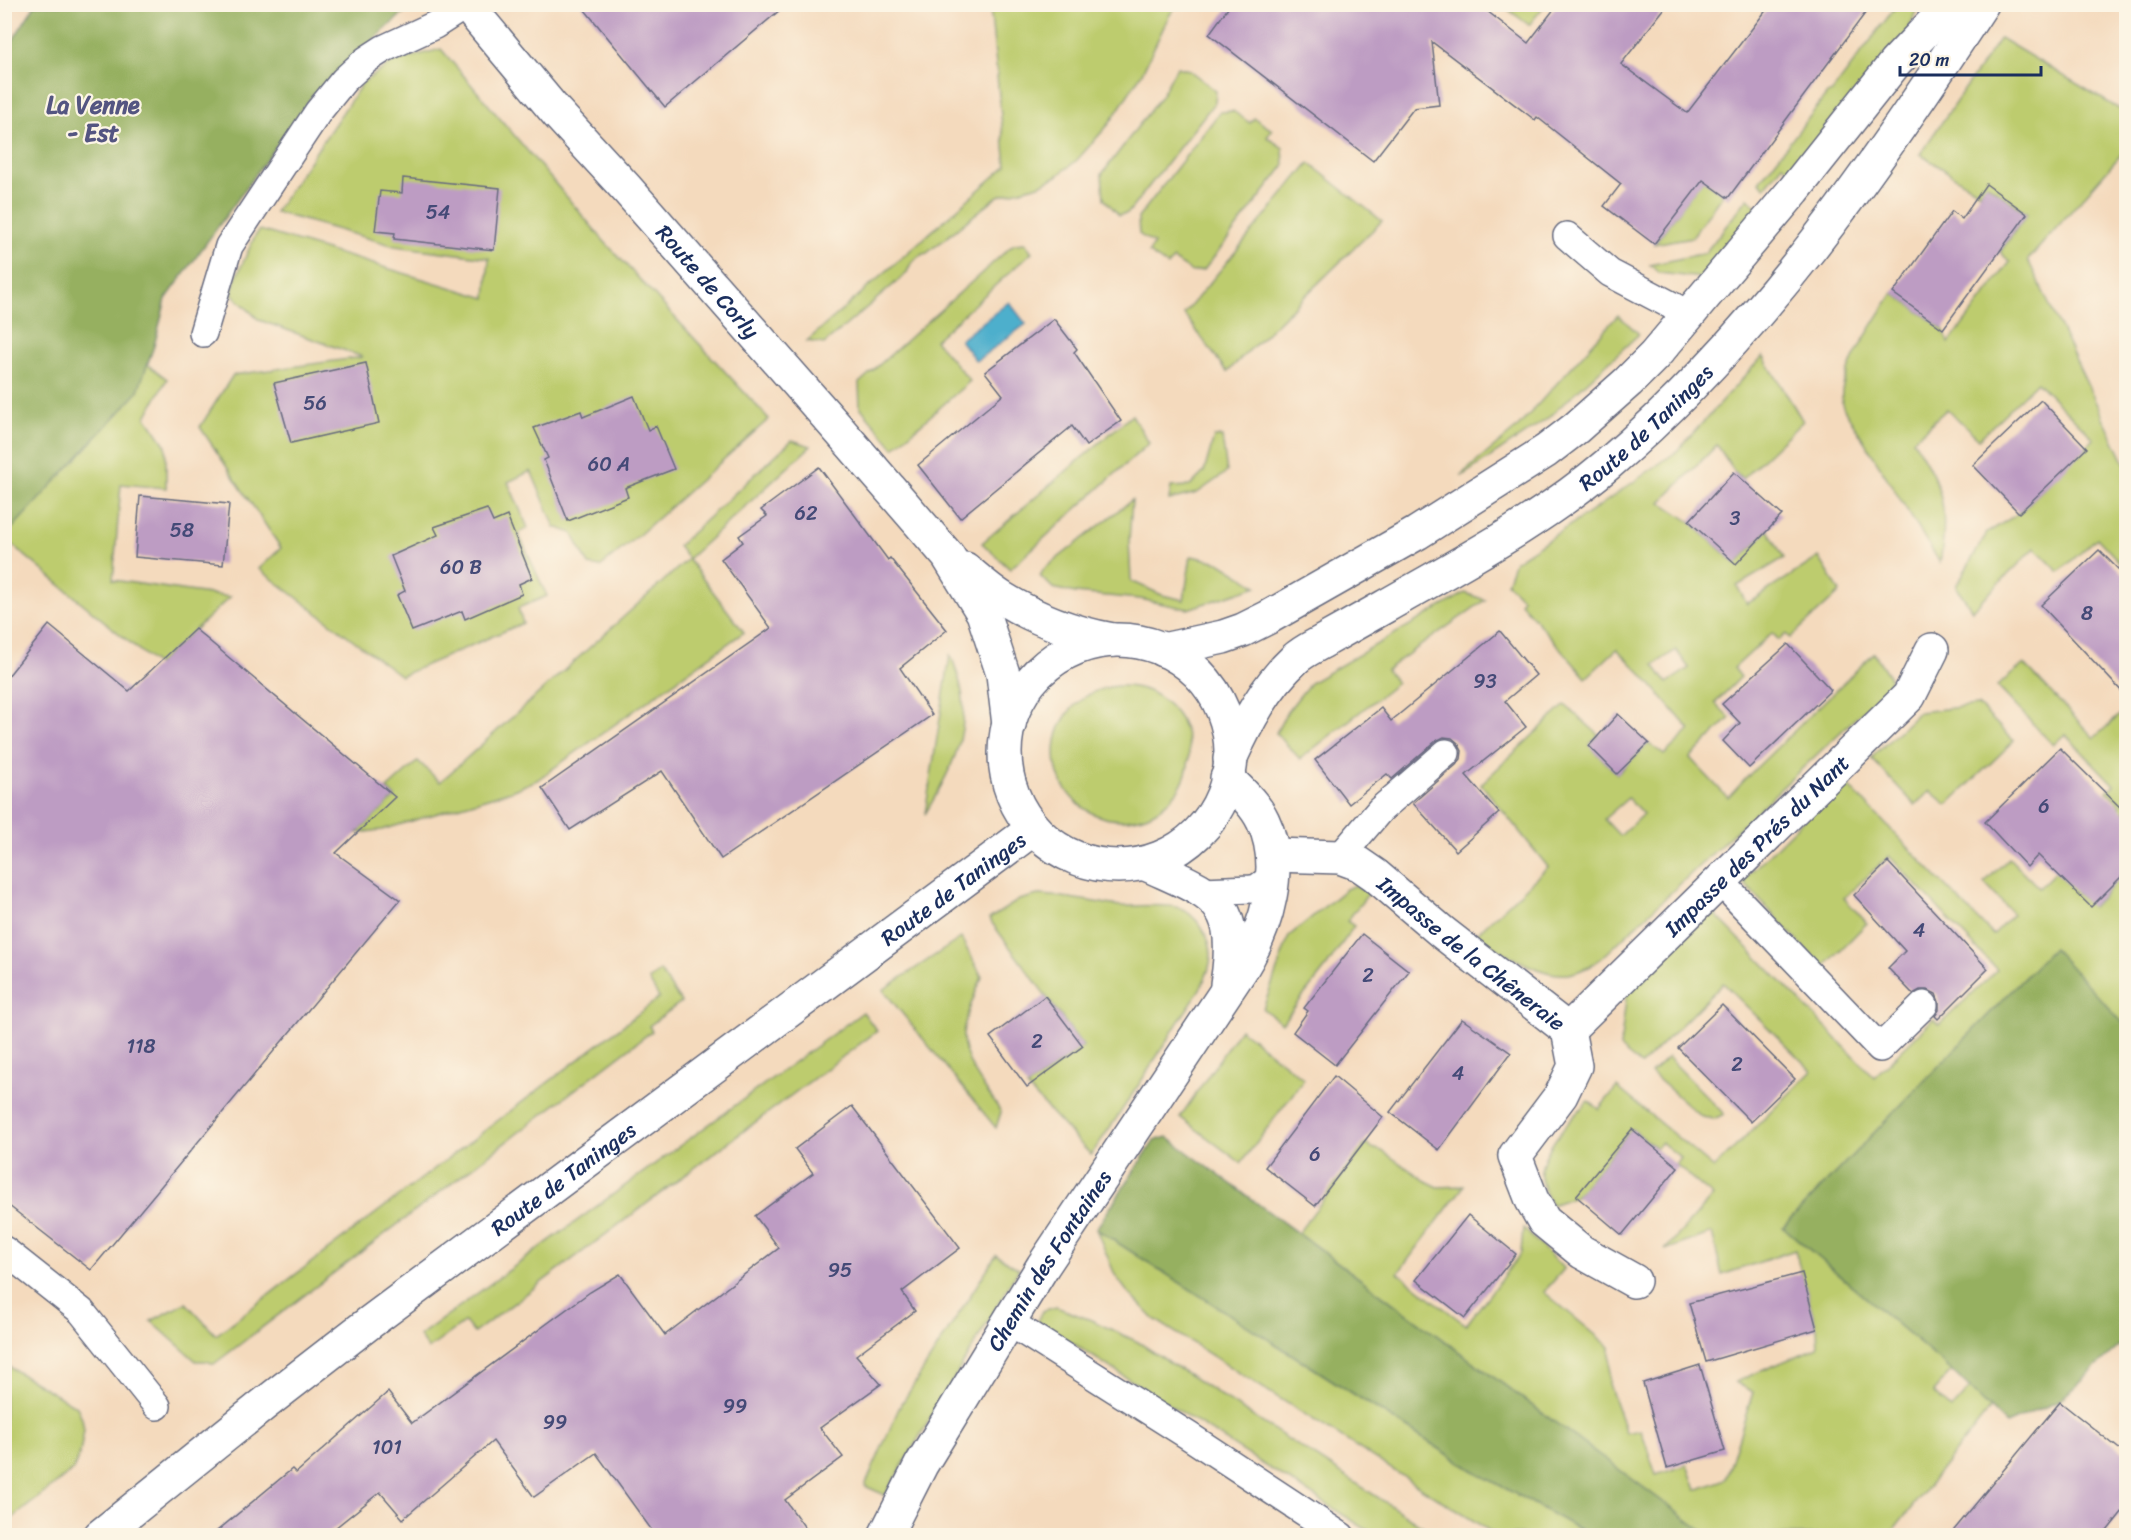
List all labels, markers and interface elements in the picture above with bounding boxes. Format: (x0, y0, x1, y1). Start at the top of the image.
scale bar (1900, 39, 2041, 77)
text: 20 m (1909, 44, 1949, 76)
district label: La Venne - Est (46, 84, 140, 154)
house number: 54 (426, 195, 450, 230)
street label: Route de Corly (646, 215, 770, 348)
street label: Route de Taninges (1569, 354, 1723, 501)
house number: 56 (303, 386, 327, 421)
house number: 60 A (588, 447, 630, 482)
house number: 62 (795, 496, 818, 531)
house number: 3 (1730, 501, 1741, 536)
house number: 58 (170, 513, 194, 548)
house number: 60 B (440, 550, 482, 585)
house number: 8 (2081, 596, 2093, 631)
house number: 93 (1473, 664, 1497, 699)
street label: Impasse des Prés du Nant (1654, 744, 1859, 947)
house number: 6 (2038, 789, 2050, 824)
street label: Route de Taninges (872, 821, 1034, 956)
street label: Impasse de la Chêneraie (1368, 865, 1575, 1041)
house number: 4 (1913, 913, 1925, 948)
house number: 2 (1362, 958, 1374, 993)
house number: 2 (1031, 1024, 1043, 1059)
house number: 118 (126, 1029, 156, 1064)
house number: 2 (1731, 1047, 1743, 1082)
house number: 4 (1452, 1056, 1464, 1091)
street label: Route de Taninges (482, 1111, 644, 1246)
house number: 6 (1309, 1137, 1321, 1172)
street label: Chemin des Fontaines (976, 1161, 1122, 1359)
house number: 95 (828, 1253, 852, 1288)
house number: 99 (723, 1389, 747, 1424)
house number: 99 (543, 1405, 567, 1440)
house number: 101 (372, 1430, 402, 1465)

